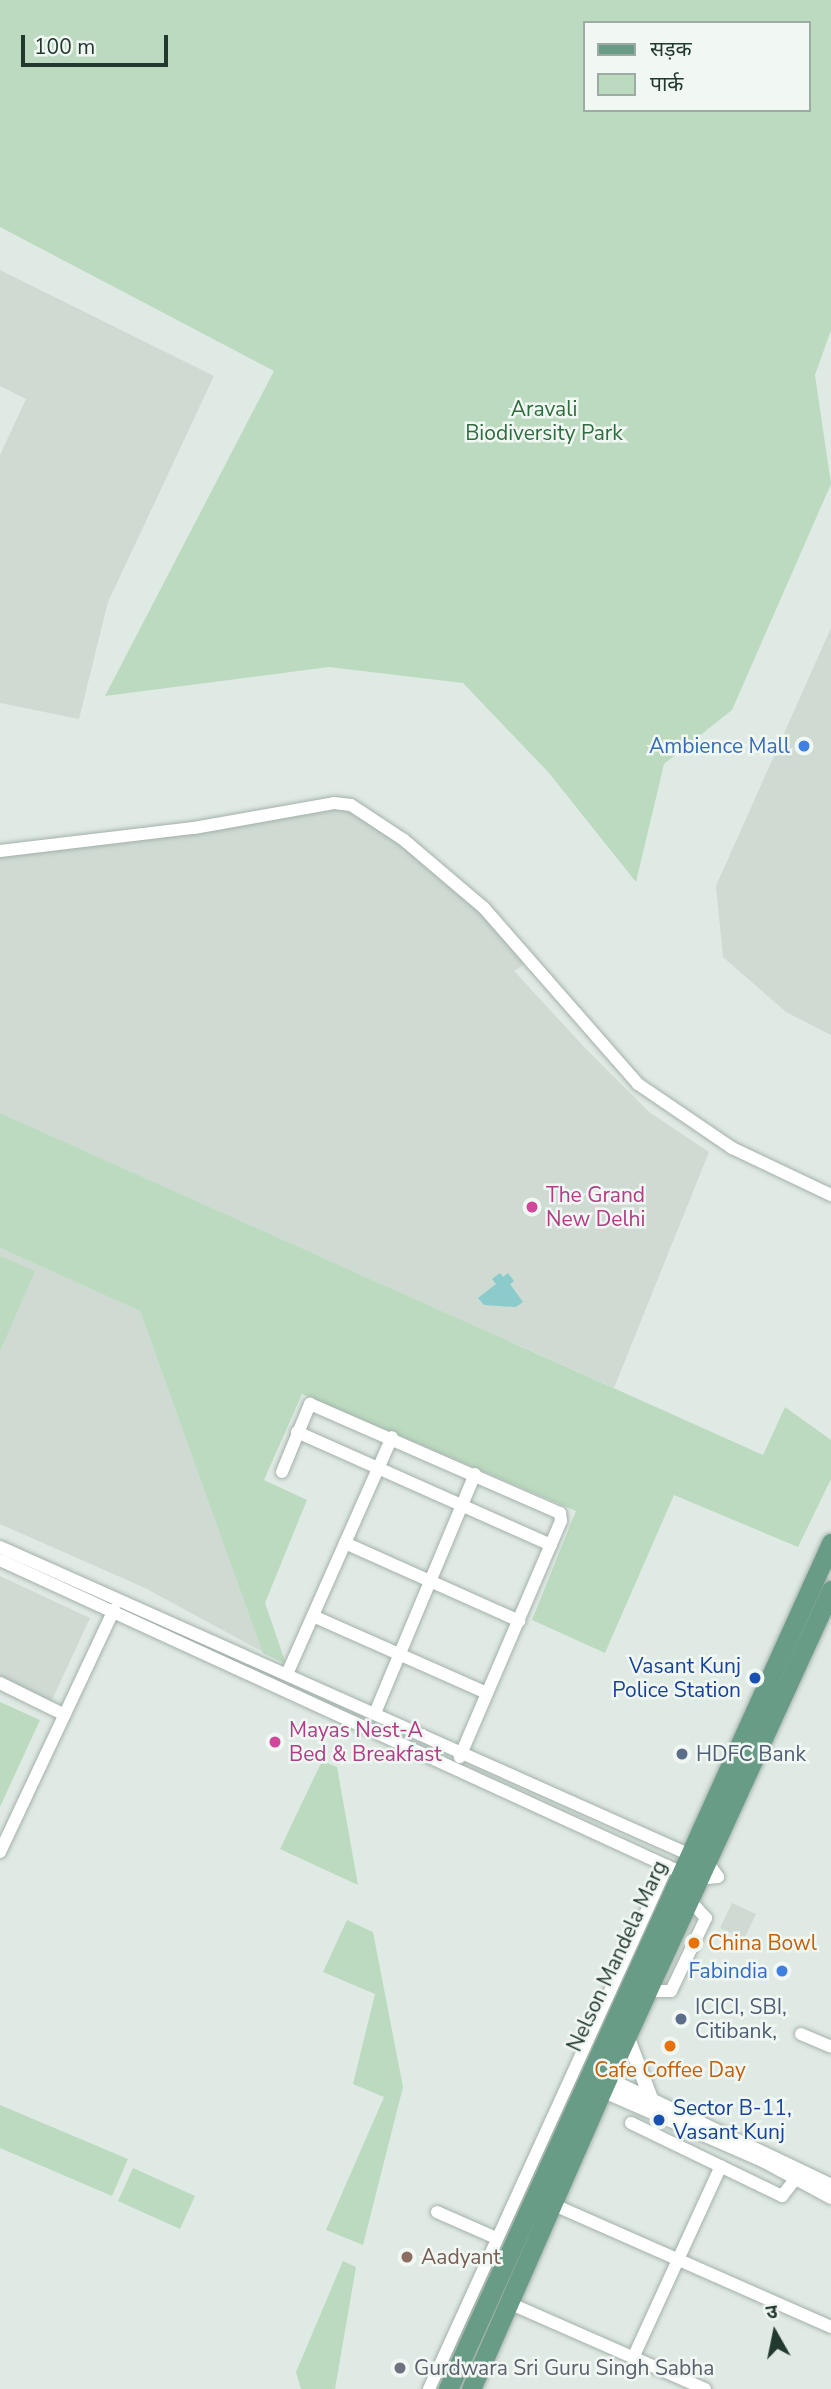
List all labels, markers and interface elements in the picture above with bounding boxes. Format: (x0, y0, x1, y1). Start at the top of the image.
scale bar (24, 21, 172, 65)
legend (582, 21, 810, 112)
text: 100 m (34, 33, 95, 61)
text: सड़क (650, 35, 692, 63)
text: पार्क (650, 70, 684, 98)
park label: Aravali Biodiversity Park (465, 396, 623, 446)
place label: Ambience Mall (649, 733, 790, 759)
marker: Ambience Mall (796, 738, 812, 754)
place label: The Grand New Delhi (546, 1182, 645, 1232)
marker: The Grand New Delhi (524, 1199, 540, 1215)
place label: Vasant Kunj Police Station (612, 1653, 741, 1703)
marker: Vasant Kunj Police Station (747, 1670, 763, 1686)
place label: Mayas Nest-A Bed & Breakfast (289, 1717, 442, 1767)
marker: Mayas Nest-A Bed & Breakfast (267, 1734, 283, 1750)
place label: HDFC Bank (696, 1741, 806, 1767)
marker: HDFC Bank (674, 1746, 690, 1762)
street label: Nelson Mandela Marg (562, 1856, 672, 2056)
place label: China Bowl (708, 1930, 817, 1956)
marker: China Bowl (686, 1935, 702, 1951)
place label: Fabindia (688, 1958, 768, 1984)
marker: Fabindia (774, 1963, 790, 1979)
place label: ICICI, SBI, Citibank, (695, 1994, 787, 2044)
marker: ICICI, SBI, Citibank, (673, 2011, 689, 2027)
marker: Cafe Coffee Day (662, 2038, 678, 2054)
place label: Cafe Coffee Day (594, 2057, 746, 2083)
place label: Sector B-11, Vasant Kunj (673, 2095, 792, 2145)
marker: Sector B-11, Vasant Kunj (651, 2112, 667, 2128)
place label: Aadyant (421, 2244, 501, 2270)
marker: Aadyant (399, 2249, 415, 2265)
north arrow (740, 2298, 810, 2368)
text: उ (764, 2299, 779, 2326)
place label: Gurdwara Sri Guru Singh Sabha (414, 2355, 714, 2381)
marker: Gurdwara Sri Guru Singh Sabha (392, 2360, 408, 2376)

